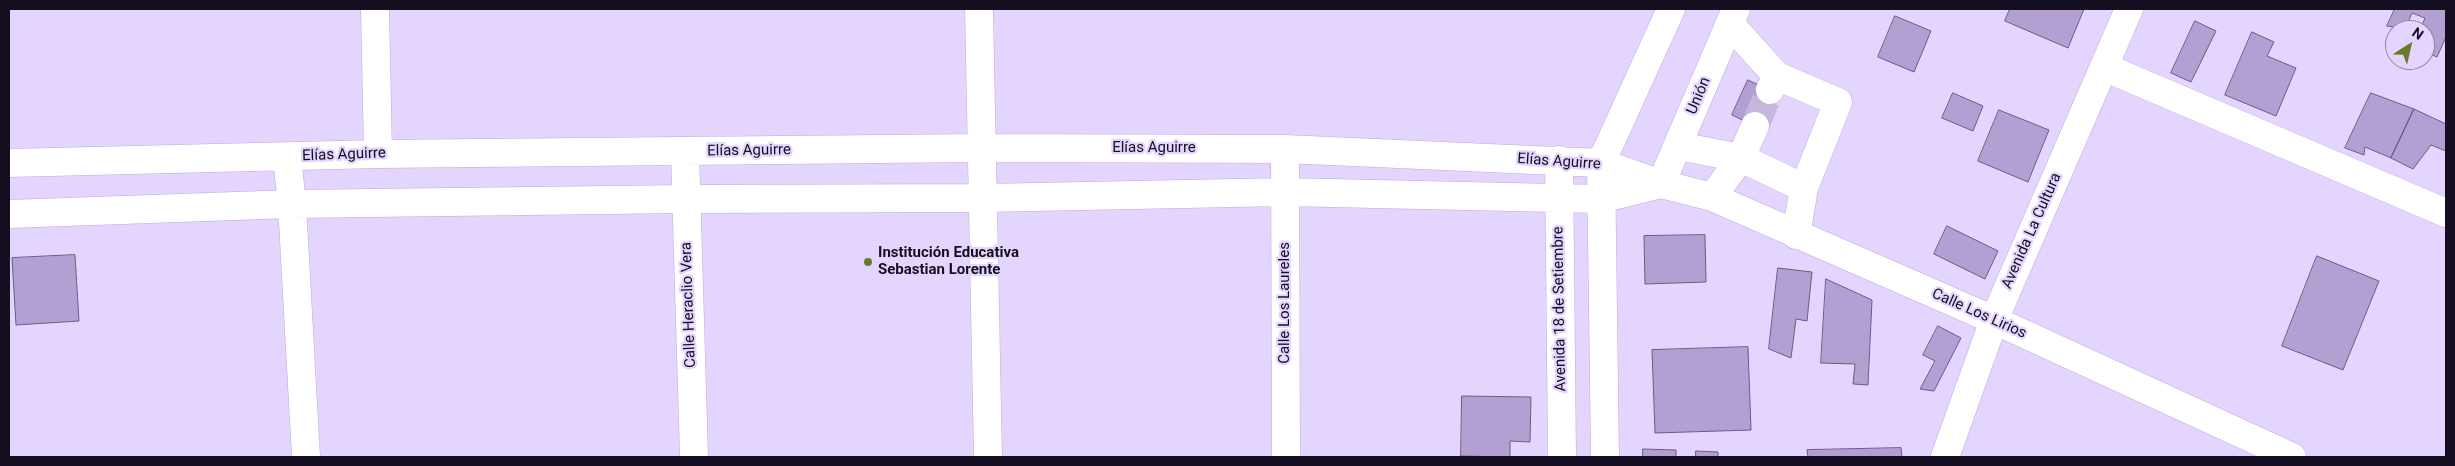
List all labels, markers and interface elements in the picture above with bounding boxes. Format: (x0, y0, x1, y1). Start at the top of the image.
north arrow (2385, 20, 2435, 70)
text: N (2409, 24, 2427, 43)
street label: Unión (1683, 75, 1715, 117)
street label: Elías Aguirre (1112, 139, 1196, 157)
street label: Elías Aguirre (707, 141, 791, 161)
street label: Elías Aguirre (302, 145, 386, 165)
street label: Elías Aguirre (1517, 150, 1601, 174)
street label: Avenida La Cultura (1998, 170, 2066, 292)
street label: Avenida 18 de Setiembre (1550, 226, 1570, 392)
street label: Calle Heraclio Vera (678, 242, 700, 368)
street label: Calle Los Laureles (1276, 242, 1294, 364)
place label: Institución Educativa Sebastian Lorente (878, 244, 1019, 279)
marker: Institución Educativa Sebastian Lorente (862, 256, 874, 268)
street label: Calle Los Lirios (1929, 285, 2029, 343)

